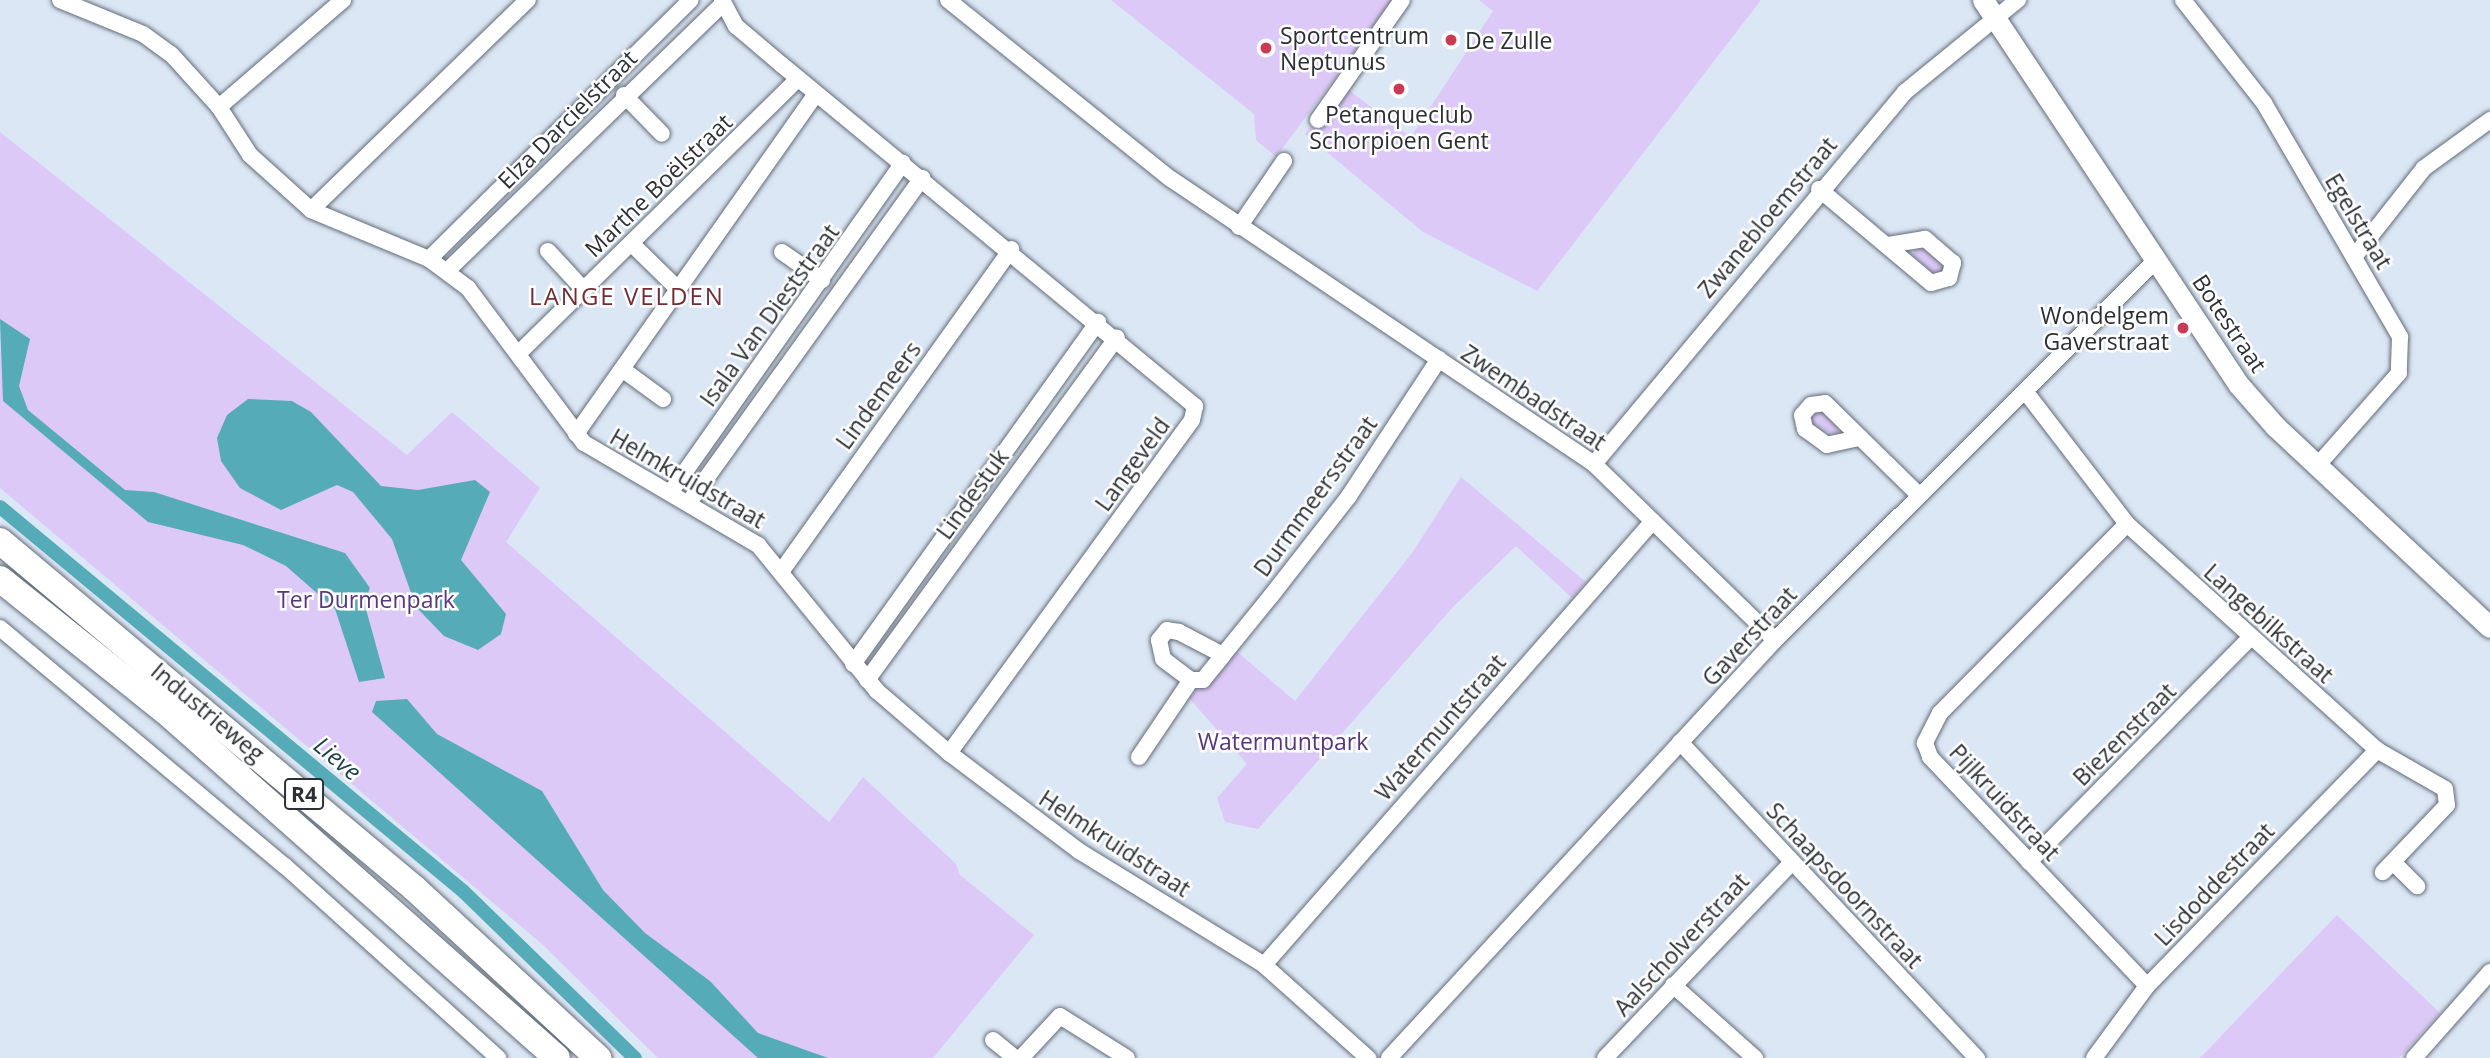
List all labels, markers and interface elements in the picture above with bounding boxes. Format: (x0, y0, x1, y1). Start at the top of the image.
place label: Sportcentrum Neptunus (1280, 21, 1429, 75)
place label: De Zulle (1465, 26, 1552, 54)
marker: De Zulle (1443, 32, 1459, 48)
marker: Sportcentrum Neptunus (1258, 40, 1274, 56)
street label: Elza Darcielstraat (492, 44, 642, 194)
marker: Petanqueclub Schorpioen Gent (1391, 81, 1407, 97)
place label: Petanqueclub Schorpioen Gent (1309, 100, 1489, 154)
street label: Marthe Boëlstraat (579, 108, 737, 262)
street label: Zwanebloemstraat (1692, 131, 1842, 303)
street label: Egelstraat (2320, 168, 2398, 274)
street label: Isala Van Dieststraat (694, 219, 844, 411)
street label: Botestraat (2187, 269, 2273, 377)
district label: LANGE VELDEN (531, 282, 723, 310)
place label: Wondelgem Gaverstraat (2040, 301, 2169, 355)
marker: Wondelgem Gaverstraat (2175, 320, 2191, 336)
street label: Lindemeers (830, 336, 926, 454)
street label: Zwembadstraat (1456, 338, 1612, 456)
street label: Durmmeersstraat (1248, 411, 1382, 581)
street label: Langeveld (1089, 412, 1175, 516)
street label: Helmkruidstraat (605, 422, 771, 534)
street label: Lindestuk (930, 444, 1014, 544)
street label: Langebilkstraat (2199, 558, 2339, 688)
street label: Gaverstraat (1696, 581, 1802, 691)
park label: Ter Durmenpark (277, 585, 455, 613)
street label: Watermuntstraat (1369, 648, 1511, 806)
street label: Industrieweg (146, 657, 270, 767)
street label: Biezenstraat (2067, 677, 2181, 791)
park label: Watermuntpark (1198, 727, 1368, 755)
water label: Lieve (309, 730, 367, 786)
street label: Pijlkruidstraat (1944, 738, 2066, 866)
road number: R4 (283, 776, 325, 812)
street label: Helmkruidstraat (1034, 784, 1196, 902)
street label: Schaapsdoornstraat (1761, 797, 1929, 973)
street label: Lisdoddestraat (2148, 817, 2280, 951)
street label: Aalscholverstraat (1608, 867, 1754, 1021)

